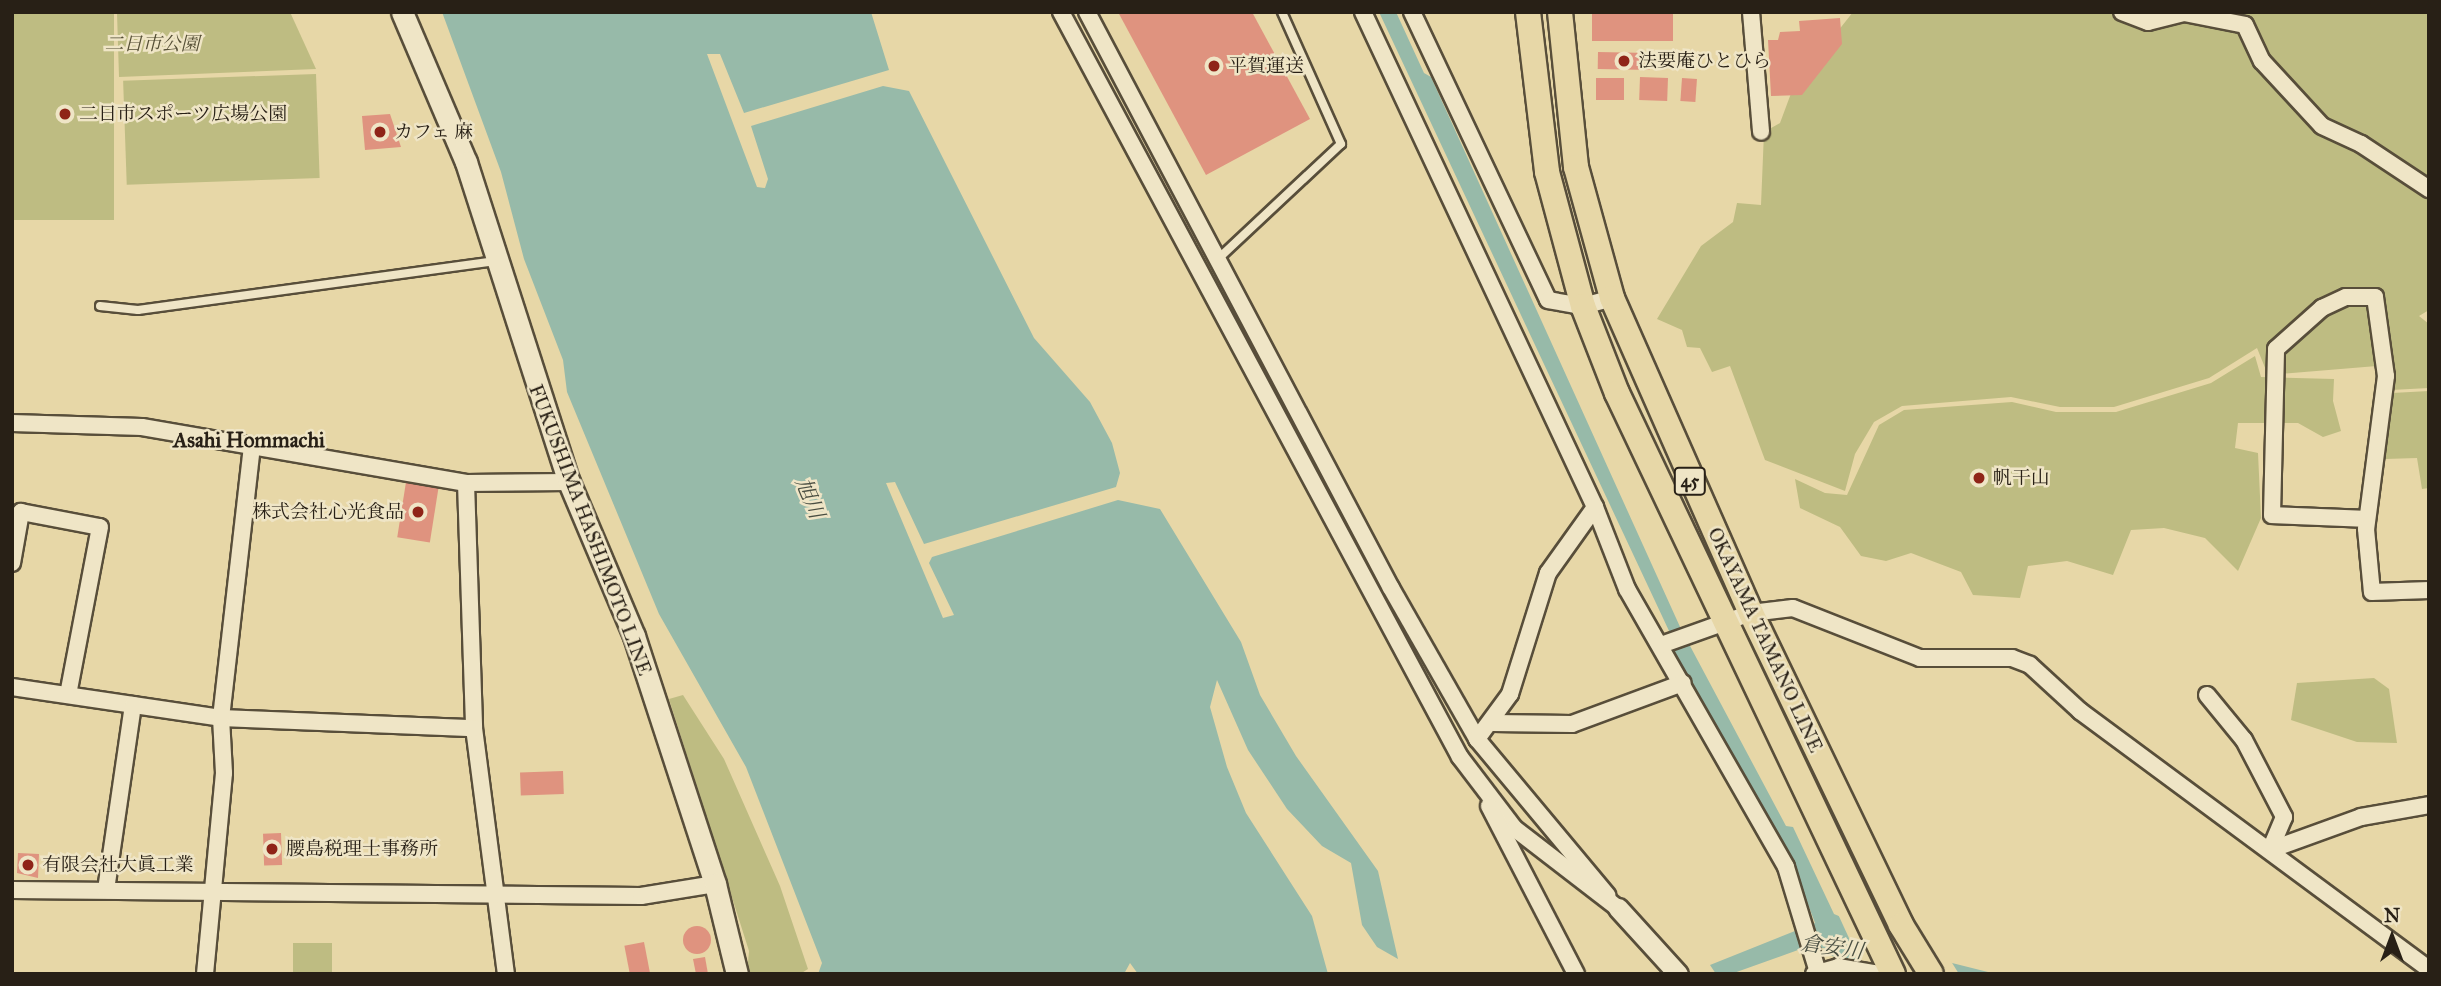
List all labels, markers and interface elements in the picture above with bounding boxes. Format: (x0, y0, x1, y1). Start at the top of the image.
park label: 二日市公園 (105, 33, 199, 55)
place label: 法要庵ひとひら (1638, 50, 1771, 72)
marker: 法要庵ひとひら (1616, 53, 1632, 69)
place label: 平賀運送 (1228, 55, 1304, 77)
marker: 平賀運送 (1206, 58, 1222, 74)
place label: 二日市スポーツ広場公園 (79, 103, 288, 125)
marker: 二日市スポーツ広場公園 (57, 106, 73, 122)
place label: カフェ 麻 (394, 121, 474, 143)
marker: カフェ 麻 (372, 124, 388, 140)
street label: FUKUSHIMA HASHIMOTO LINE (524, 381, 656, 679)
district label: Asahi Hommachi (173, 427, 325, 453)
road number: 45 (1672, 466, 1708, 495)
place label: 帆干山 (1993, 467, 2050, 489)
marker: 帆干山 (1971, 470, 1987, 486)
water label: 旭川 (790, 474, 830, 522)
place label: 株式会社心光食品 (252, 501, 404, 523)
marker: 株式会社心光食品 (410, 504, 426, 520)
street label: OKAYAMA TAMANO LINE (1703, 524, 1827, 756)
place label: 腰島税理士事務所 (286, 838, 438, 860)
marker: 腰島税理士事務所 (264, 841, 280, 857)
place label: 有限会社大眞工業 (42, 854, 194, 876)
marker: 有限会社大眞工業 (20, 857, 36, 873)
north arrow (2357, 902, 2427, 972)
text: N (2384, 904, 2400, 927)
water label: 倉安川 (1799, 930, 1865, 964)

